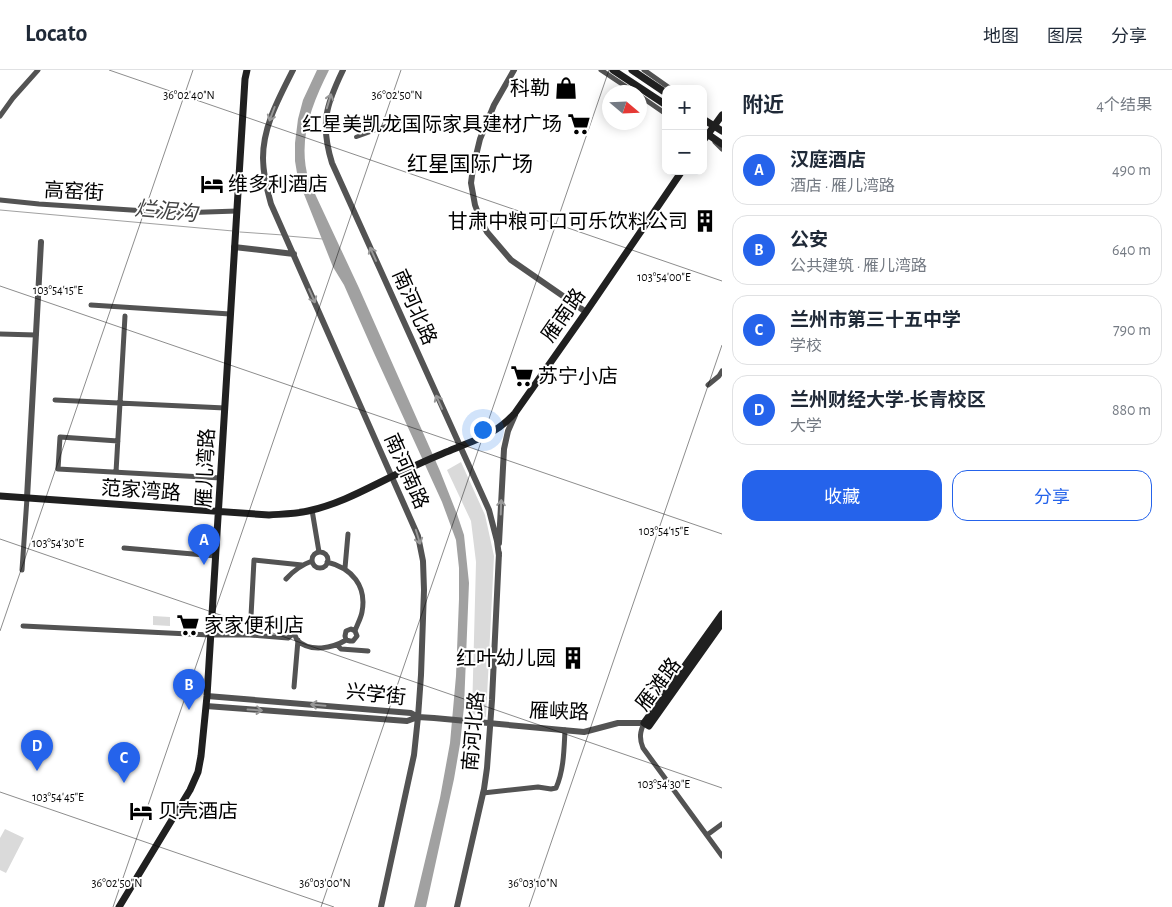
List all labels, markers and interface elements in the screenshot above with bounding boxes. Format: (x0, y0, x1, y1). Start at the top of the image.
text: Locato (25, 22, 87, 46)
text: 地图 (983, 28, 1019, 46)
text: 图层 (1047, 28, 1083, 46)
text: 分享 (1111, 28, 1147, 46)
shop icon: 科勒 (553, 75, 579, 101)
place label: 科勒 (510, 78, 550, 99)
north arrow (602, 85, 647, 130)
map controls (662, 85, 707, 175)
button: + (662, 85, 707, 130)
text: 36°02'40"N (163, 89, 215, 101)
text: 36°02'50"N (372, 89, 422, 101)
one-way arrow (325, 94, 335, 110)
text: 附近 (742, 95, 784, 116)
text: 4个结果 (1096, 97, 1152, 113)
one-way arrow (267, 106, 276, 121)
supermarket icon: 红星美凯龙国际家具建材广场 (566, 111, 592, 137)
place label: 红星美凯龙国际家具建材广场 (302, 114, 562, 135)
button: − (662, 130, 707, 175)
text: 汉庭酒店 (790, 151, 866, 170)
district label: 红星国际广场 (407, 153, 533, 175)
text: A (754, 162, 764, 178)
text: 490 m (1112, 162, 1151, 178)
hotel icon: 维多利酒店 (199, 171, 225, 197)
place label: 维多利酒店 (228, 174, 328, 195)
street label: 高窑街 (43, 178, 105, 204)
text: 酒店 · 雁儿湾路 (790, 178, 895, 194)
water label: 烂泥沟 (134, 197, 200, 225)
building icon: 甘肃中粮可口可乐饮料公司 (692, 208, 718, 234)
place label: 甘肃中粮可口可乐饮料公司 (448, 211, 688, 232)
text: 公安 (790, 231, 828, 250)
text: B (754, 242, 764, 258)
text: 640 m (1112, 242, 1151, 258)
one-way arrow (367, 247, 377, 262)
text: 公共建筑 · 雁儿湾路 (790, 258, 927, 274)
street label: 南河北路 (389, 266, 440, 348)
text: 103°54'00"E (637, 271, 691, 283)
text: 103°54'15"E (33, 284, 83, 296)
street label: 雁南路 (538, 285, 589, 346)
one-way arrow (307, 288, 317, 303)
text: 兰州市第三十五中学 (790, 311, 961, 330)
text: C (755, 322, 763, 338)
text: 790 m (1113, 322, 1151, 338)
text: 学校 (790, 338, 822, 354)
supermarket icon: 苏宁小店 (509, 363, 535, 389)
place label: 苏宁小店 (538, 366, 618, 387)
text: 兰州财经大学-长青校区 (790, 391, 986, 410)
one-way arrow (434, 395, 444, 410)
text: D (754, 402, 764, 418)
text: 880 m (1112, 402, 1151, 418)
your location (470, 417, 496, 443)
text: 大学 (790, 418, 822, 434)
street label: 雁儿湾路 (192, 427, 218, 509)
street label: 南河南路 (381, 430, 432, 512)
button: 收藏 (742, 470, 942, 521)
button: 分享 (952, 470, 1152, 521)
street label: 范家湾路 (100, 476, 182, 504)
one-way arrow (496, 499, 505, 515)
pin: A (188, 524, 220, 565)
text: 103°54'15"E (639, 525, 689, 537)
one-way arrow (413, 529, 423, 545)
text: 103°54'30"E (32, 537, 84, 549)
supermarket icon: 家家便利店 (175, 612, 201, 638)
place label: 家家便利店 (204, 615, 304, 636)
building icon: 红叶幼儿园 (560, 645, 586, 671)
place label: 红叶幼儿园 (456, 648, 556, 669)
street label: 雁滩路 (632, 654, 685, 715)
pin: B (173, 669, 205, 710)
street label: 兴学街 (345, 681, 407, 708)
street label: 南河北路 (460, 690, 487, 772)
one-way arrow (310, 700, 326, 710)
street label: 雁峡路 (529, 700, 589, 723)
one-way arrow (247, 705, 263, 715)
pin: D (21, 730, 53, 771)
pin: C (108, 742, 140, 783)
text: 103°54'30"E (638, 778, 690, 790)
text: 103°54'45"E (32, 791, 84, 803)
hotel icon: 贝壳酒店 (128, 798, 154, 824)
place label: 贝壳酒店 (158, 801, 238, 822)
text: 36°02'50"N (92, 877, 142, 889)
text: 36°03'00"N (299, 877, 351, 889)
text: 36°03'10"N (508, 877, 558, 889)

